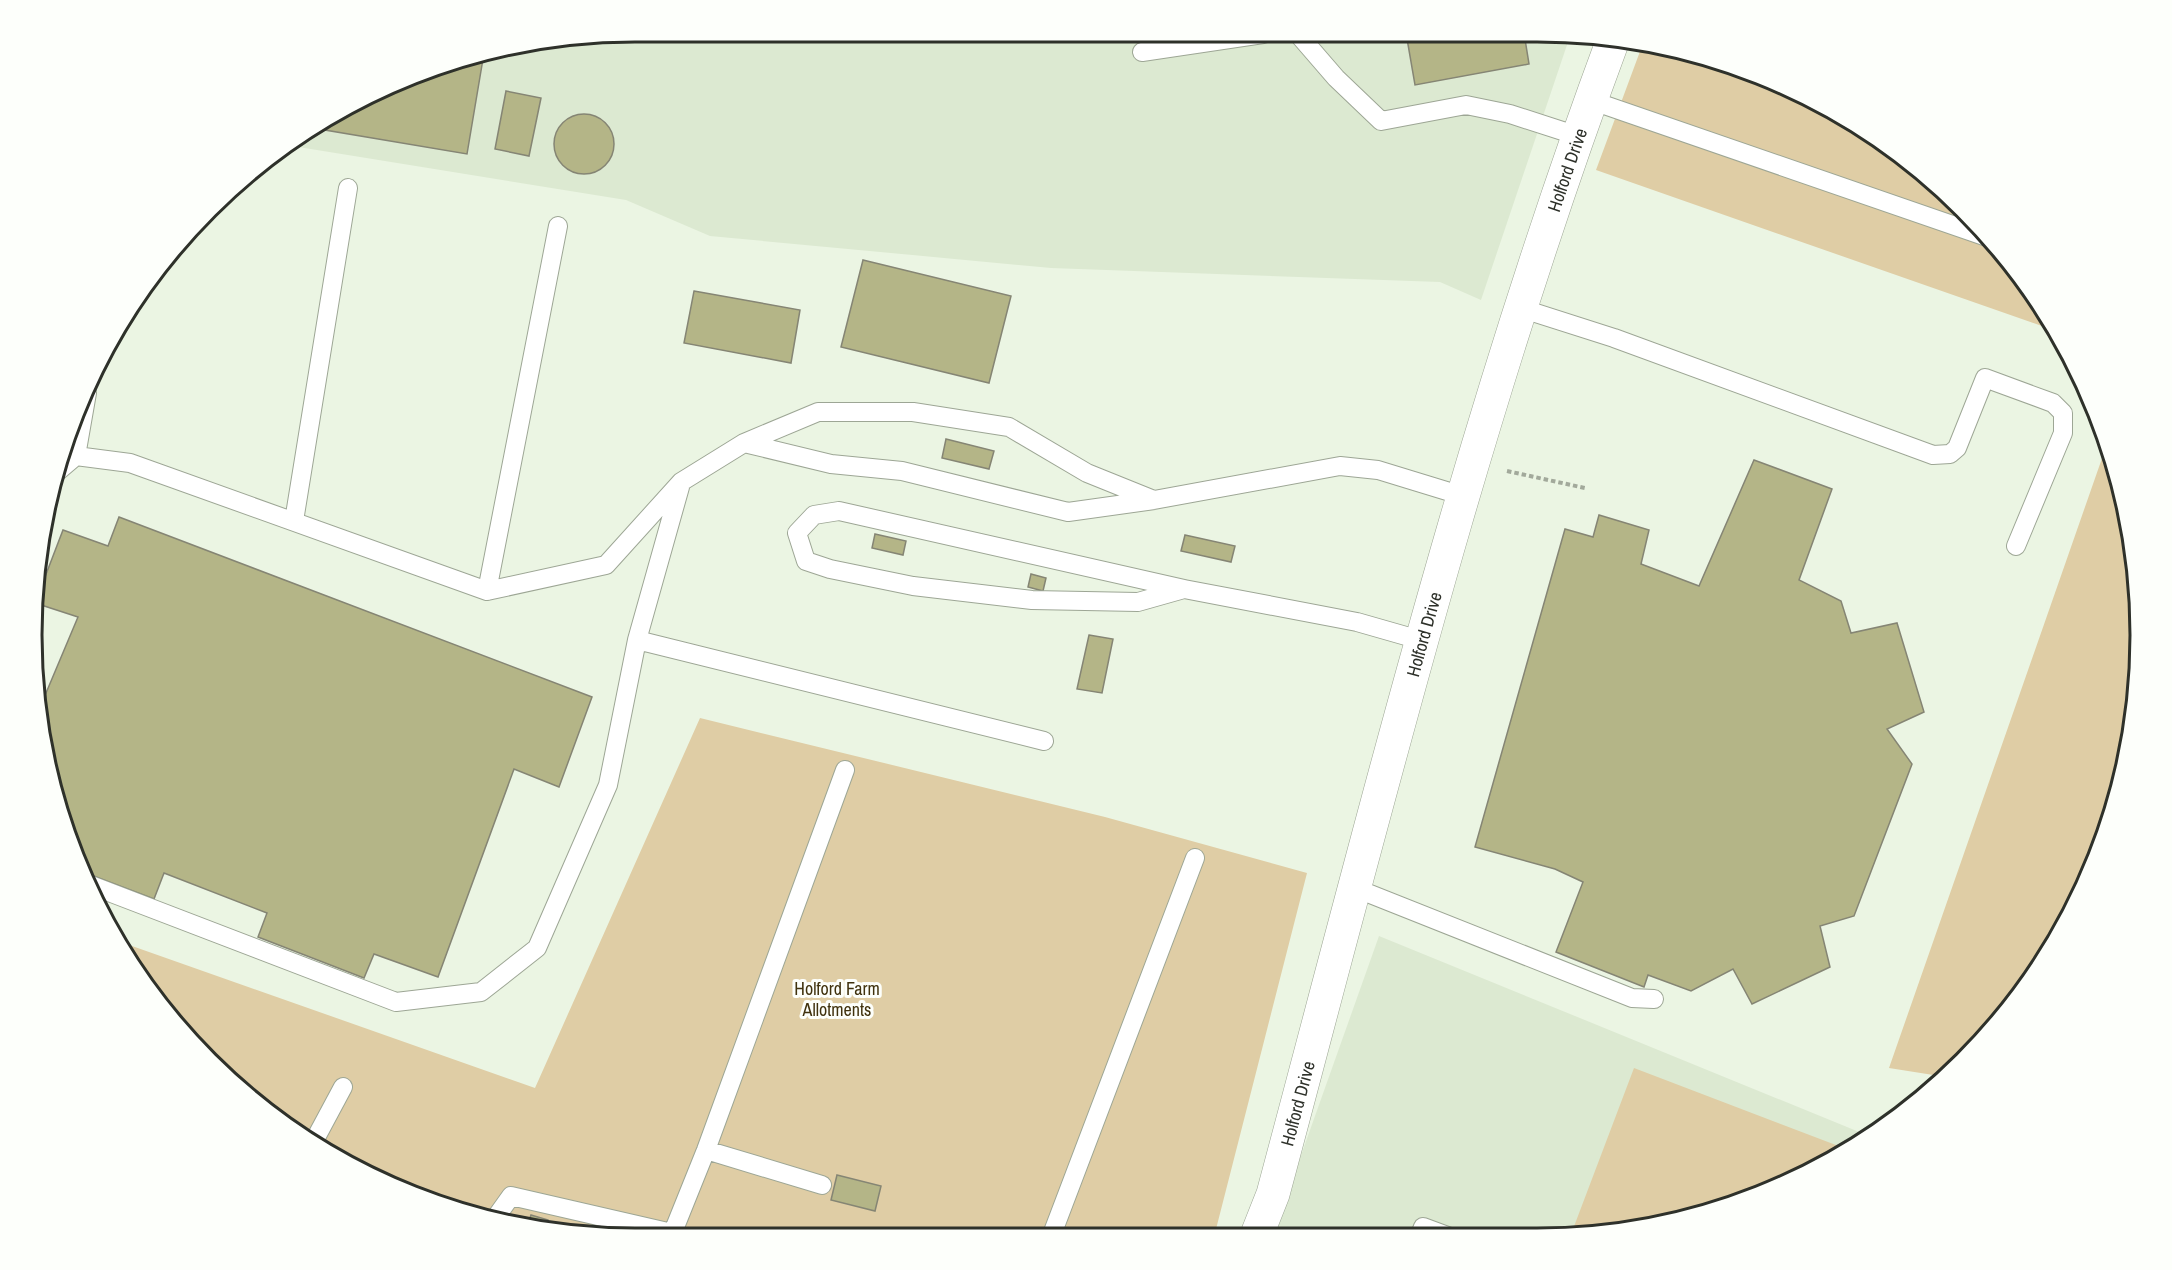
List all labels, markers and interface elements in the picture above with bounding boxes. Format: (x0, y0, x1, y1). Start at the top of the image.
street label: Holford Drive (1541, 124, 1593, 215)
street label: Holford Drive (1400, 589, 1447, 679)
park label: Holford Farm Allotments (794, 976, 880, 1022)
street label: Holford Drive (1274, 1058, 1320, 1149)

